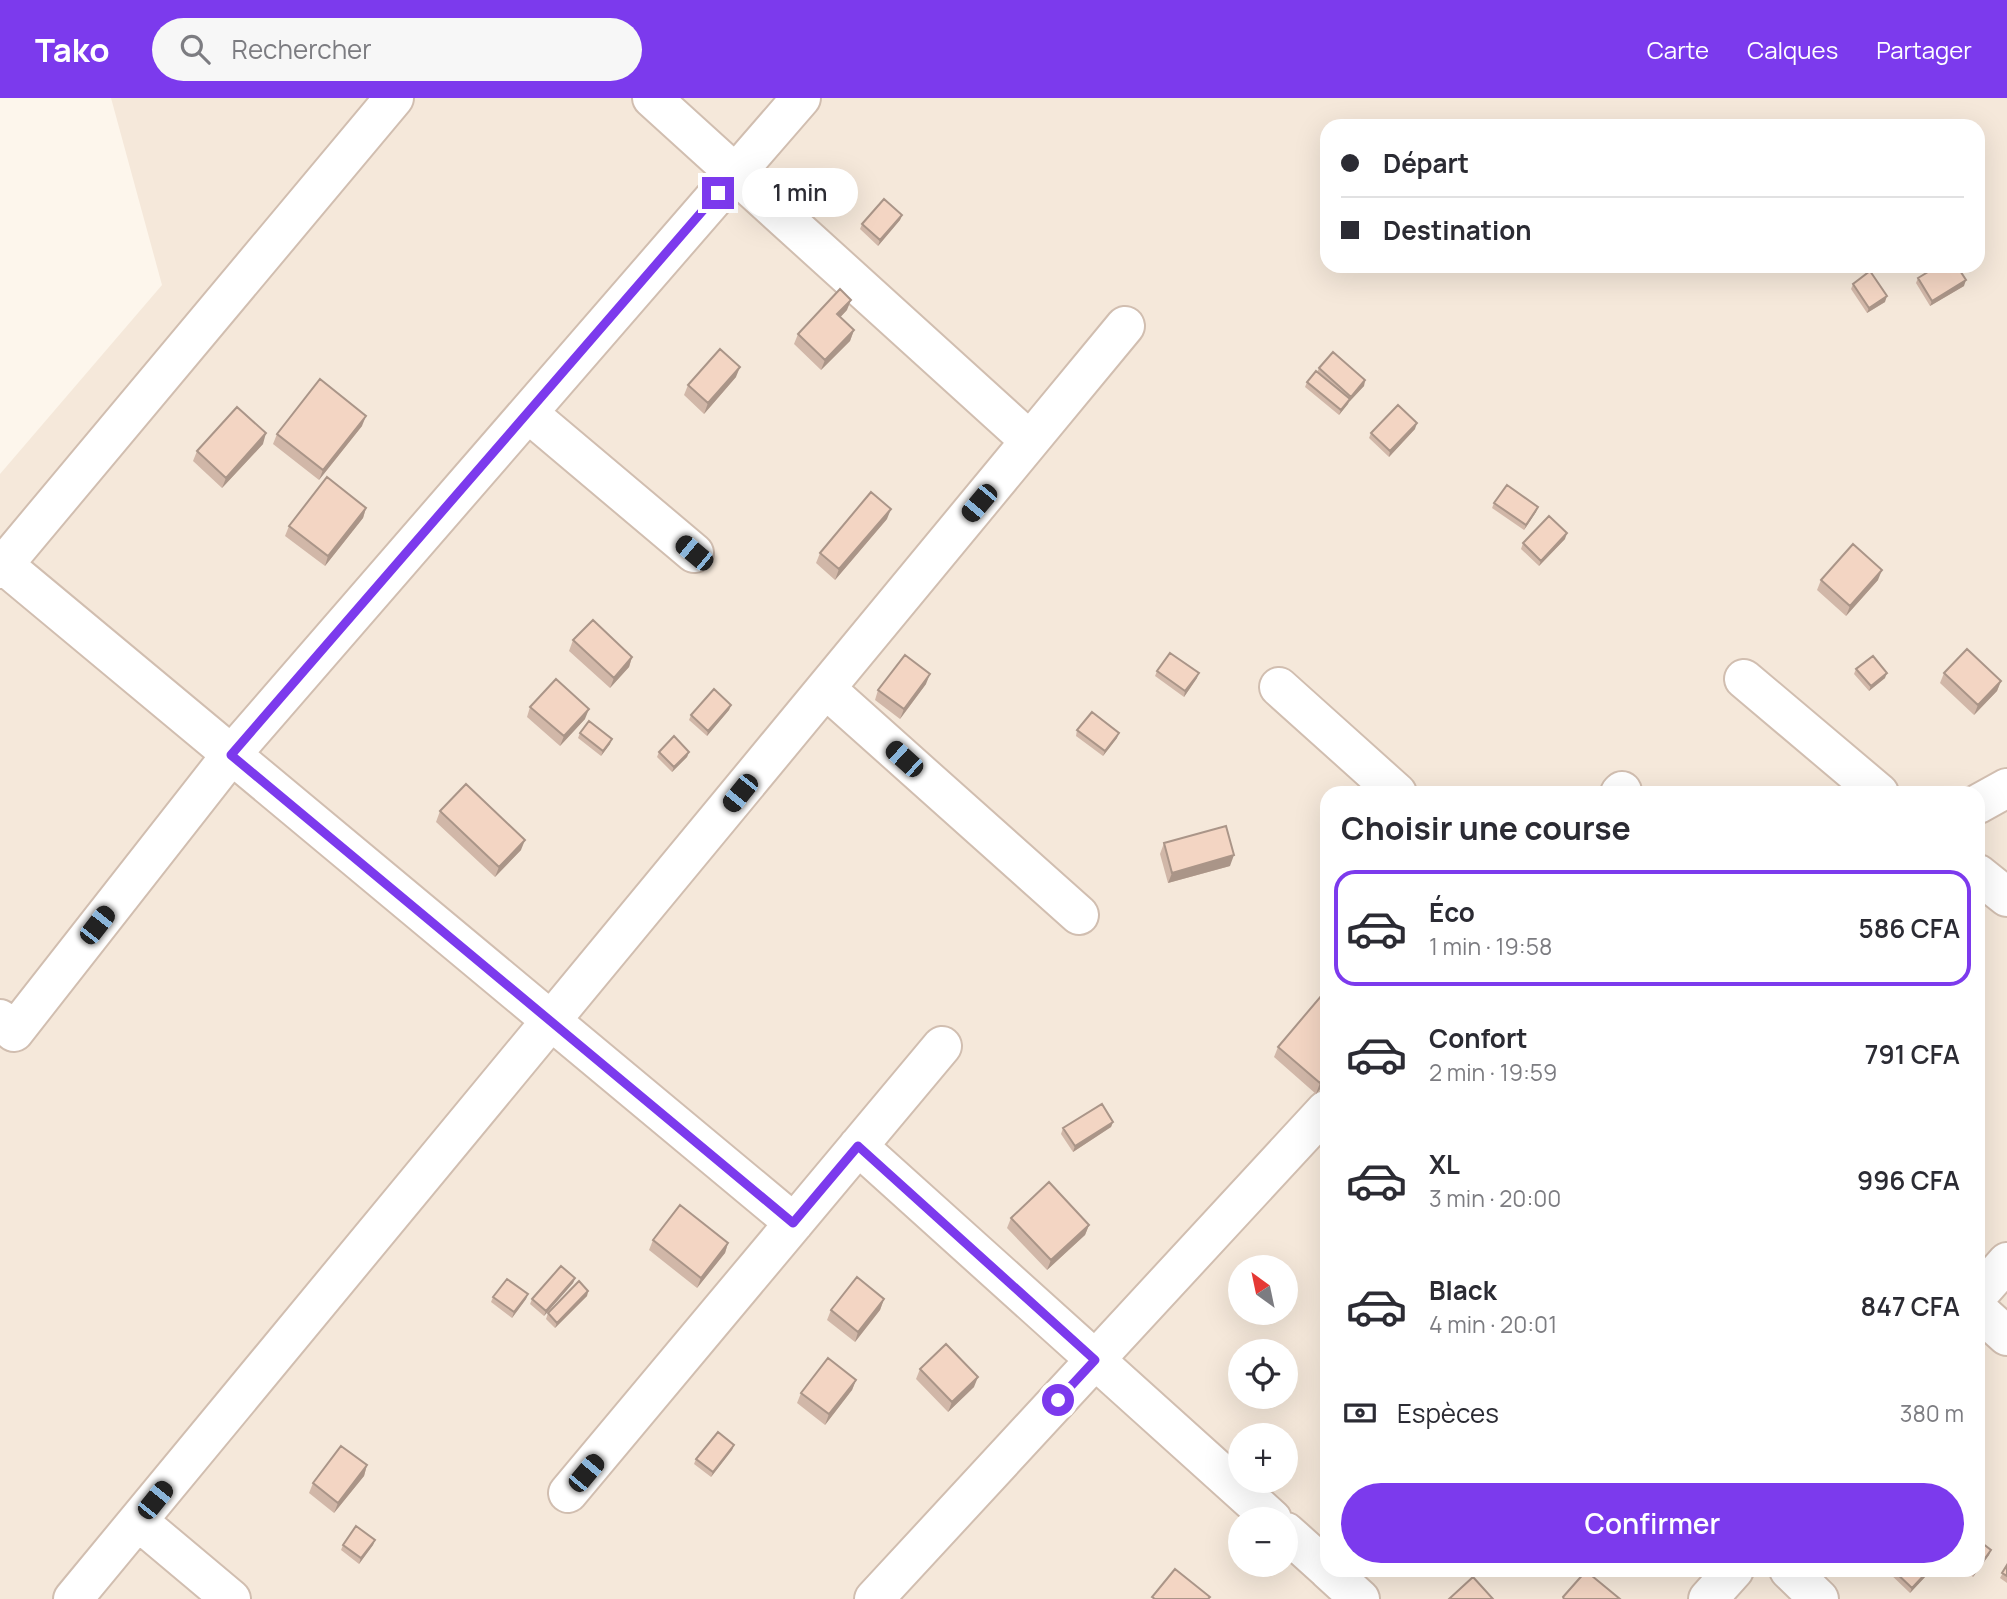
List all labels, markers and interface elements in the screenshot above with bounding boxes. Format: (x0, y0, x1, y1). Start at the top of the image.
search box (152, 18, 642, 81)
text: Tako (35, 27, 110, 72)
icon: search (176, 30, 214, 68)
text: Rechercher (232, 31, 372, 67)
text: Carte (1647, 33, 1709, 66)
text: Calques (1747, 33, 1838, 66)
text: Partager (1876, 33, 1972, 66)
text: Départ (1383, 145, 1469, 181)
callout: 1 min (742, 168, 858, 217)
text: 1 min (773, 176, 827, 208)
route end (702, 177, 734, 209)
text: Destination (1383, 212, 1532, 248)
car (958, 480, 1001, 526)
car (672, 531, 717, 575)
car (882, 737, 927, 781)
car (719, 770, 762, 816)
text: Choisir une course (1341, 806, 1631, 850)
text: Éco (1429, 894, 1475, 930)
icon: car (1345, 897, 1408, 960)
car (76, 902, 119, 948)
text: 586 CFA (1859, 910, 1960, 946)
text: 1 min · 19:58 (1429, 930, 1552, 962)
text: Confort (1429, 1020, 1528, 1056)
icon: car (1345, 1023, 1408, 1086)
text: 791 CFA (1865, 1036, 1960, 1072)
text: 2 min · 19:59 (1429, 1056, 1557, 1088)
text: XL (1429, 1146, 1460, 1182)
icon: car (1345, 1149, 1408, 1212)
text: 996 CFA (1857, 1162, 1960, 1198)
text: 3 min · 20:00 (1429, 1182, 1561, 1214)
north arrow (1228, 1255, 1298, 1325)
map controls (1228, 1255, 1298, 1577)
text: Black (1429, 1272, 1497, 1308)
icon: car (1345, 1275, 1408, 1338)
text: 847 CFA (1861, 1288, 1960, 1324)
text: 4 min · 20:01 (1429, 1308, 1557, 1340)
button: locate (1228, 1339, 1298, 1409)
route start (1042, 1384, 1074, 1416)
icon: cash (1341, 1394, 1379, 1432)
text: Espèces (1397, 1395, 1499, 1431)
text: 380 m (1900, 1397, 1964, 1429)
button: + (1228, 1423, 1298, 1493)
car (565, 1450, 608, 1496)
car (134, 1477, 177, 1523)
button: Confirmer (1341, 1483, 1964, 1563)
button: − (1228, 1507, 1298, 1577)

